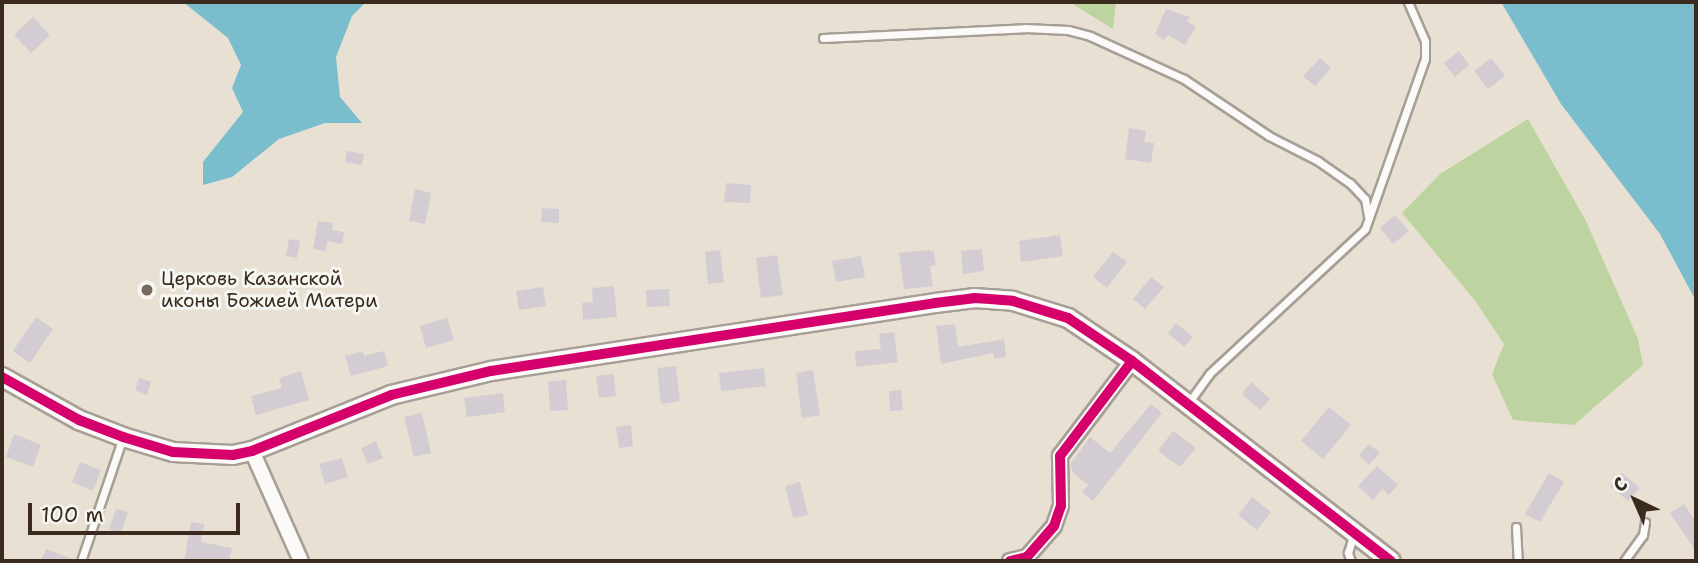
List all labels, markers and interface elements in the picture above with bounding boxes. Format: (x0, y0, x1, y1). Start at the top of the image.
place label: Церковь Казанской иконы Божией Матери (161, 268, 378, 312)
marker: Церковь Казанской иконы Божией Матери (139, 282, 155, 298)
north arrow (1600, 465, 1670, 535)
text: С (1607, 471, 1633, 498)
scale bar (32, 490, 243, 534)
text: 100 m (41, 501, 104, 529)

